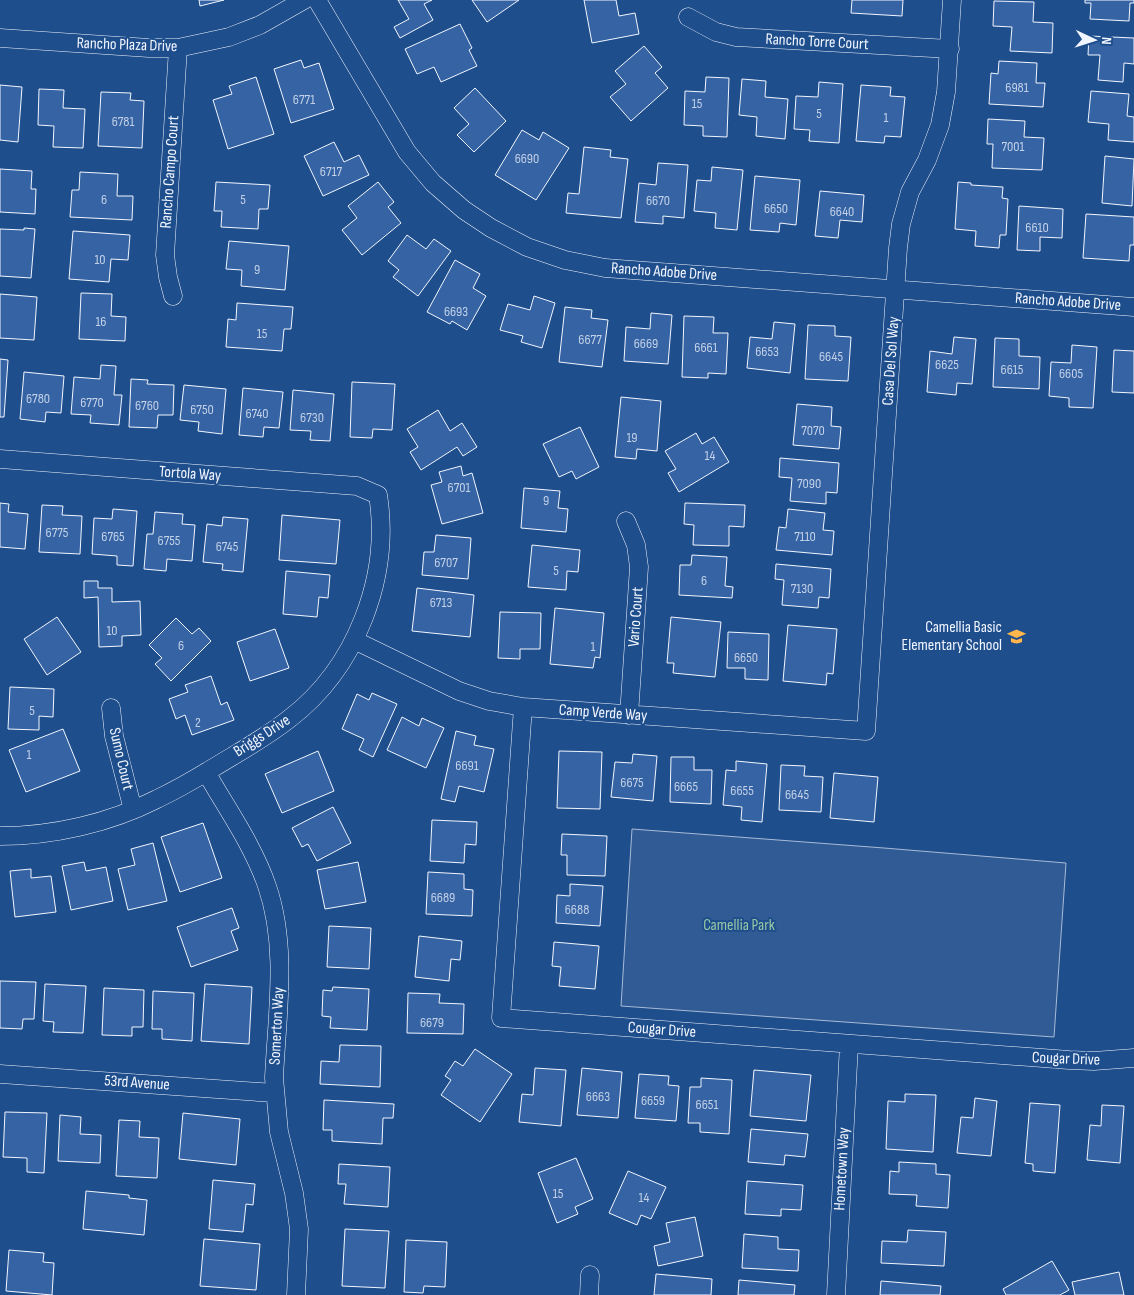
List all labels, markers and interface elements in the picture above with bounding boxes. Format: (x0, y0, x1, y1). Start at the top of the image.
north arrow (1069, 15, 1119, 65)
street label: Rancho Torre Court (765, 30, 869, 54)
street label: Rancho Plaza Drive (76, 34, 178, 56)
text: N (1098, 37, 1115, 45)
house number: 6981 (1005, 79, 1029, 96)
house number: 6771 (293, 91, 315, 108)
house number: 15 (692, 95, 703, 112)
house number: 5 (816, 105, 822, 122)
house number: 1 (884, 109, 889, 126)
house number: 6781 (112, 113, 134, 130)
street label: Rancho Campo Court (157, 115, 183, 229)
house number: 7001 (1002, 138, 1025, 155)
house number: 6690 (515, 150, 539, 167)
house number: 6717 (320, 163, 343, 180)
house number: 6 (101, 191, 107, 208)
house number: 5 (240, 191, 246, 208)
house number: 6670 (646, 192, 670, 209)
house number: 6650 (764, 200, 788, 217)
house number: 6640 (830, 203, 854, 220)
house number: 6610 (1025, 219, 1049, 236)
house number: 10 (94, 251, 106, 268)
street label: Rancho Adobe Drive (610, 259, 718, 285)
house number: 9 (254, 261, 260, 278)
street label: Rancho Adobe Drive (1014, 289, 1122, 315)
house number: 6693 (444, 303, 468, 320)
house number: 16 (95, 313, 107, 330)
street label: Casa Del Sol Way (878, 316, 904, 406)
house number: 15 (257, 325, 268, 342)
house number: 6677 (578, 331, 602, 348)
house number: 6669 (634, 335, 658, 352)
house number: 6661 (694, 339, 718, 356)
house number: 6653 (755, 343, 779, 360)
house number: 6645 (819, 348, 843, 365)
house number: 6625 (935, 356, 959, 373)
house number: 6615 (1001, 361, 1024, 378)
house number: 6605 (1059, 365, 1083, 382)
house number: 6780 (26, 390, 50, 407)
house number: 6770 (80, 394, 104, 411)
house number: 6760 (135, 397, 159, 414)
house number: 6750 (190, 401, 214, 418)
house number: 6740 (245, 405, 269, 422)
house number: 6730 (300, 409, 324, 426)
house number: 7070 (801, 422, 825, 439)
house number: 19 (626, 429, 638, 446)
house number: 14 (705, 447, 716, 464)
street label: Tortola Way (158, 462, 222, 486)
house number: 7090 (797, 475, 821, 492)
house number: 6701 (448, 479, 471, 496)
house number: 9 (543, 492, 549, 509)
house number: 6775 (46, 524, 69, 541)
house number: 6765 (101, 528, 125, 545)
house number: 7110 (794, 528, 816, 545)
house number: 6755 (158, 532, 181, 549)
house number: 6745 (216, 538, 239, 555)
house number: 6707 (434, 554, 458, 571)
house number: 5 (553, 562, 559, 579)
house number: 6 (701, 572, 707, 589)
house number: 7130 (791, 580, 813, 597)
street label: Vario Court (624, 586, 648, 648)
house number: 6713 (430, 594, 452, 611)
place label: Camellia Basic Elementary School (902, 618, 1002, 655)
house number: 10 (106, 622, 118, 639)
school or university icon: Camellia Basic Elementary School (1006, 626, 1026, 646)
house number: 6 (178, 637, 184, 654)
house number: 1 (591, 638, 596, 655)
house number: 6650 (734, 649, 758, 666)
street label: Camp Verde Way (558, 700, 648, 726)
house number: 5 (29, 702, 35, 719)
street label: Briggs Drive (230, 711, 294, 761)
house number: 2 (195, 714, 201, 731)
street label: Sumo Court (105, 726, 137, 792)
house number: 1 (27, 746, 32, 763)
house number: 6691 (455, 757, 479, 774)
house number: 6675 (620, 774, 644, 791)
house number: 6665 (674, 778, 698, 795)
house number: 6655 (730, 782, 754, 799)
house number: 6645 (785, 786, 809, 803)
house number: 6689 (431, 889, 455, 906)
house number: 6688 (565, 901, 589, 918)
park label: Camellia Park (703, 916, 775, 935)
street label: Somerton Way (265, 987, 289, 1065)
house number: 6679 (420, 1014, 444, 1031)
street label: Cougar Drive (627, 1018, 697, 1042)
street label: Cougar Drive (1032, 1048, 1100, 1070)
street label: 53rd Avenue (104, 1071, 170, 1095)
house number: 6663 (586, 1088, 610, 1105)
house number: 6659 (641, 1092, 665, 1109)
house number: 6651 (696, 1096, 718, 1113)
street label: Hometown Way (830, 1127, 854, 1211)
house number: 15 (553, 1185, 564, 1202)
house number: 14 (639, 1189, 650, 1206)

